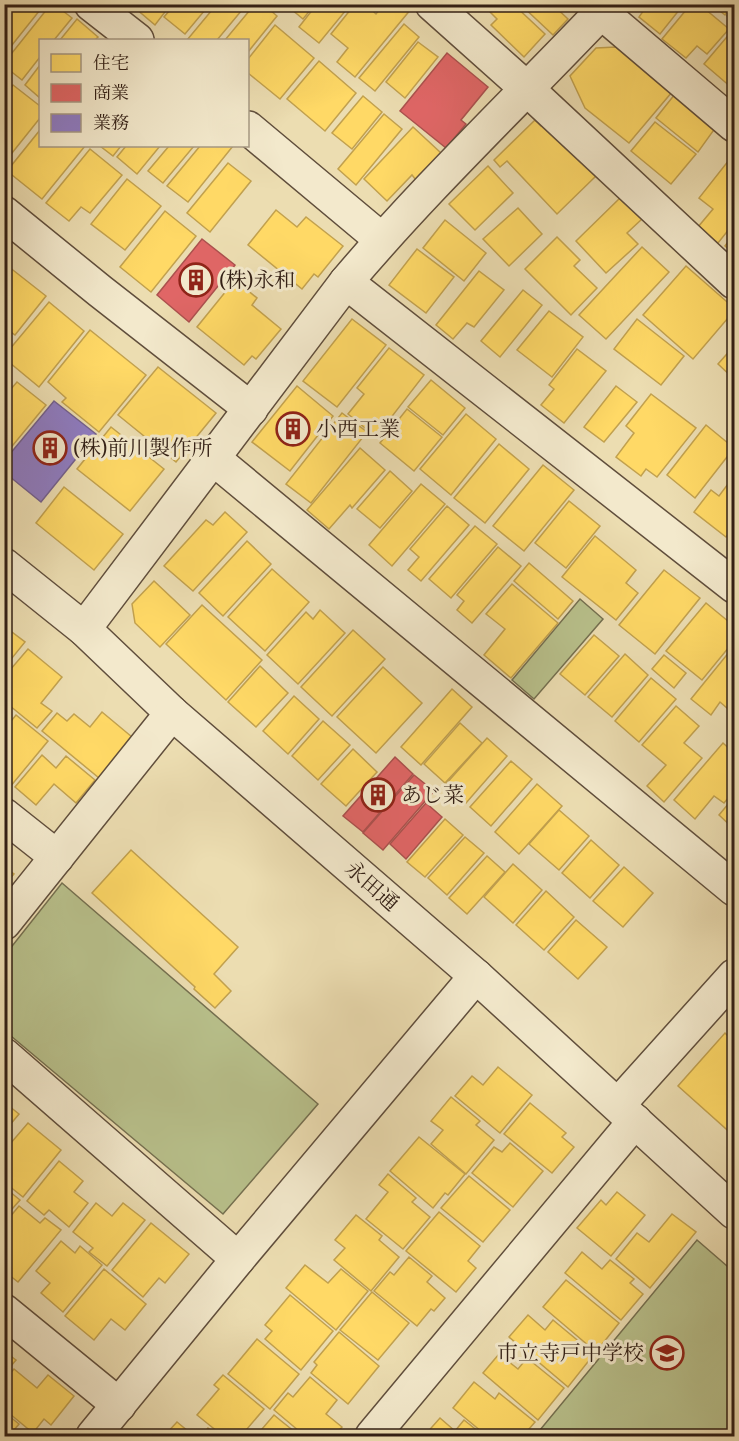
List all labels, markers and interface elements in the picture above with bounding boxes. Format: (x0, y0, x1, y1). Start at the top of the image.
legend (39, 39, 249, 147)
text: 住宅 (93, 49, 129, 76)
text: 商業 (93, 79, 129, 106)
text: 業務 (93, 109, 129, 136)
building icon: (株)永和 (178, 262, 214, 298)
place label: (株)永和 (219, 264, 296, 295)
building icon: 小西工業 (275, 411, 311, 447)
place label: 小西工業 (316, 413, 400, 444)
building icon: (株)前川製作所 (32, 430, 68, 466)
place label: (株)前川製作所 (73, 432, 213, 463)
building icon: あじ菜 (360, 777, 396, 813)
place label: あじ菜 (401, 779, 464, 810)
street label: 永田通 (338, 853, 406, 918)
school or university icon: 市立寺戸中学校 (649, 1335, 685, 1371)
place label: 市立寺戸中学校 (497, 1337, 644, 1368)

